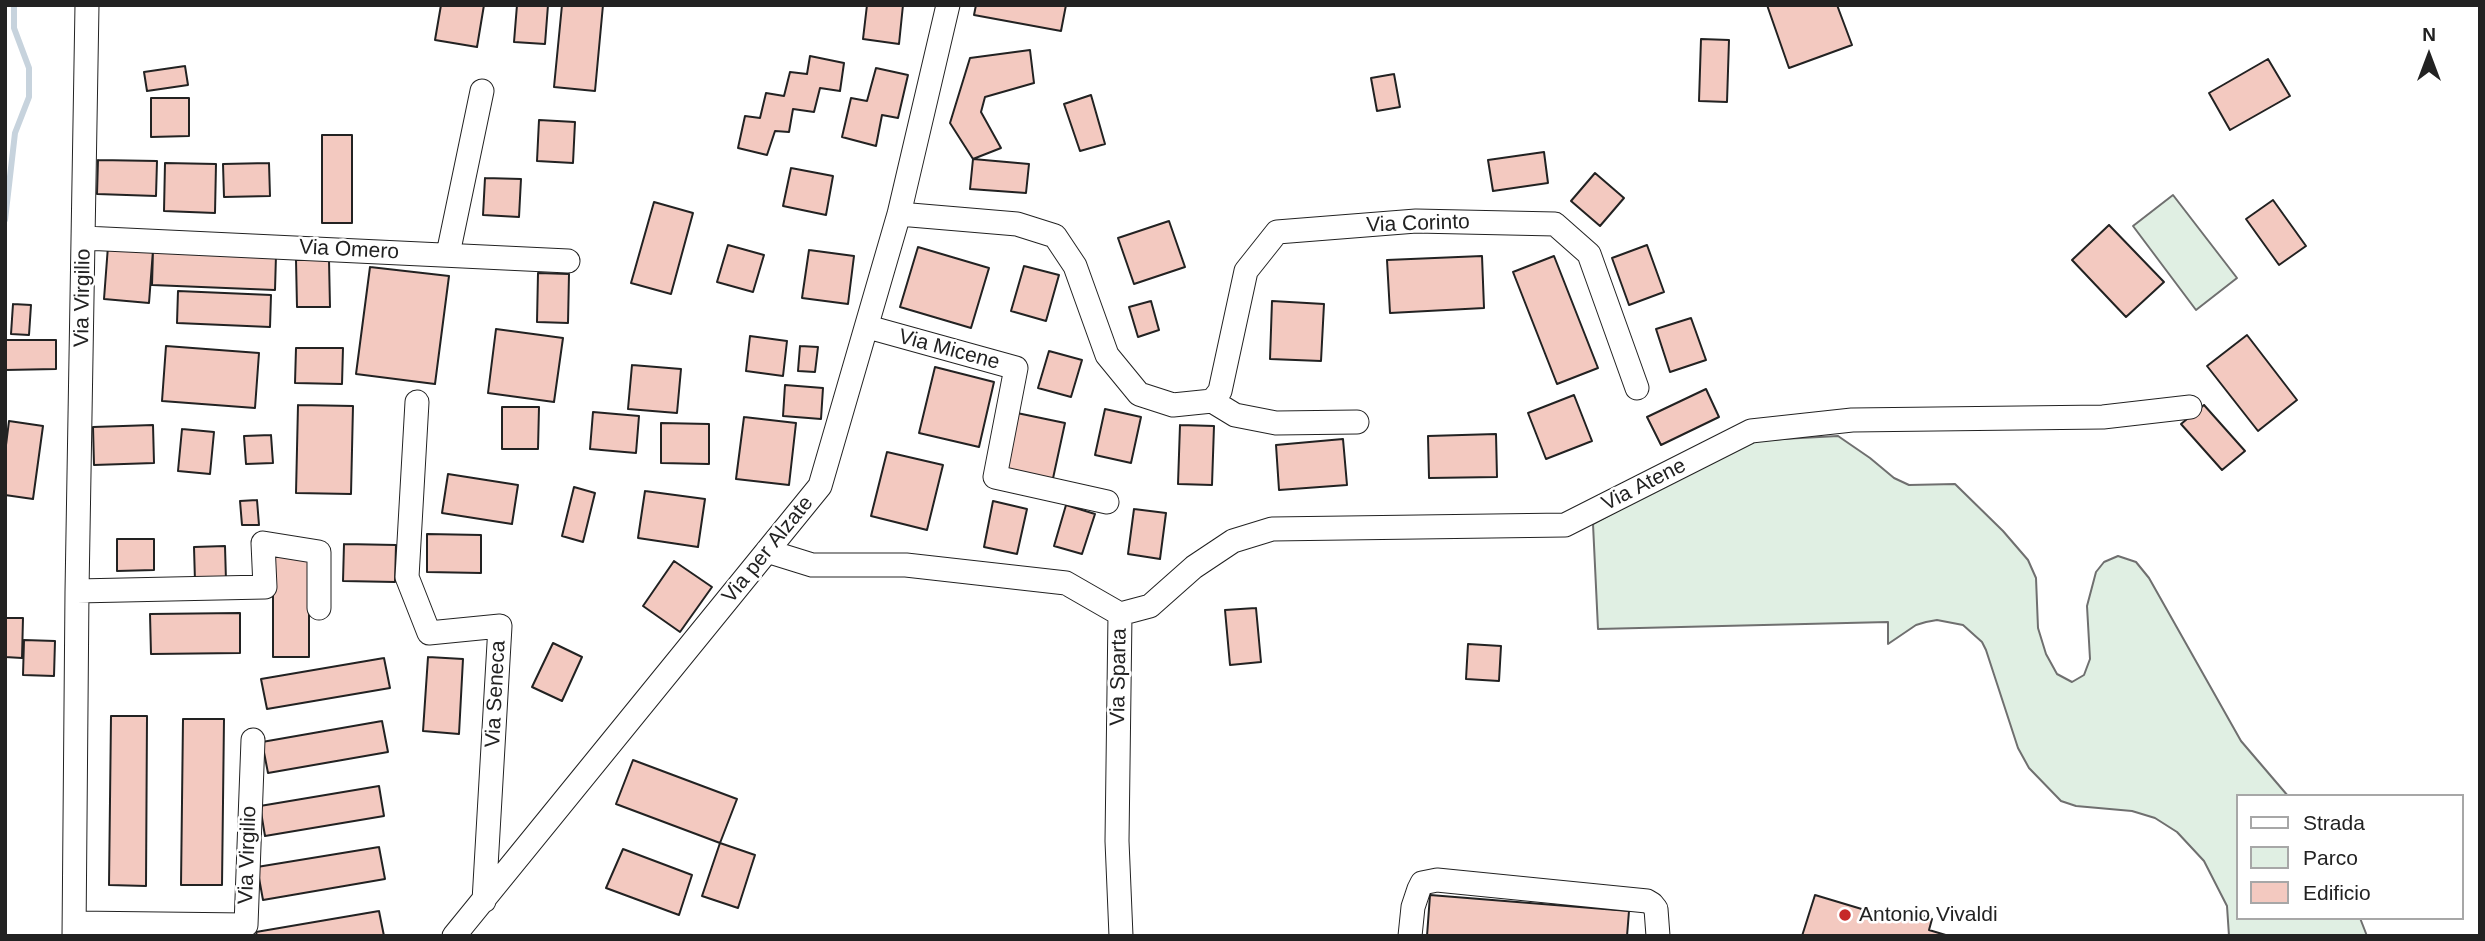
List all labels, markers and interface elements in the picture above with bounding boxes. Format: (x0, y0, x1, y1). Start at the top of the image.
north arrow (2394, 21, 2464, 91)
text: N (2422, 24, 2436, 45)
street label: Via Corinto (1366, 210, 1470, 238)
street label: Via Omero (298, 235, 400, 265)
street label: Via Virgilio (70, 249, 96, 347)
street label: Via Micene (896, 324, 1002, 376)
street label: Via Atene (1598, 453, 1690, 517)
street label: Via per Alzate (717, 491, 819, 609)
street label: Via Sparta (1106, 628, 1132, 726)
street label: Via Seneca (481, 640, 511, 748)
legend (2236, 794, 2464, 920)
street label: Via Virgilio (234, 805, 262, 905)
text: Strada (2303, 811, 2365, 834)
text: Parco (2303, 846, 2358, 869)
text: Edificio (2303, 881, 2371, 904)
place label: Antonio Vivaldi (1859, 902, 1998, 928)
marker: Antonio Vivaldi (1837, 907, 1853, 923)

